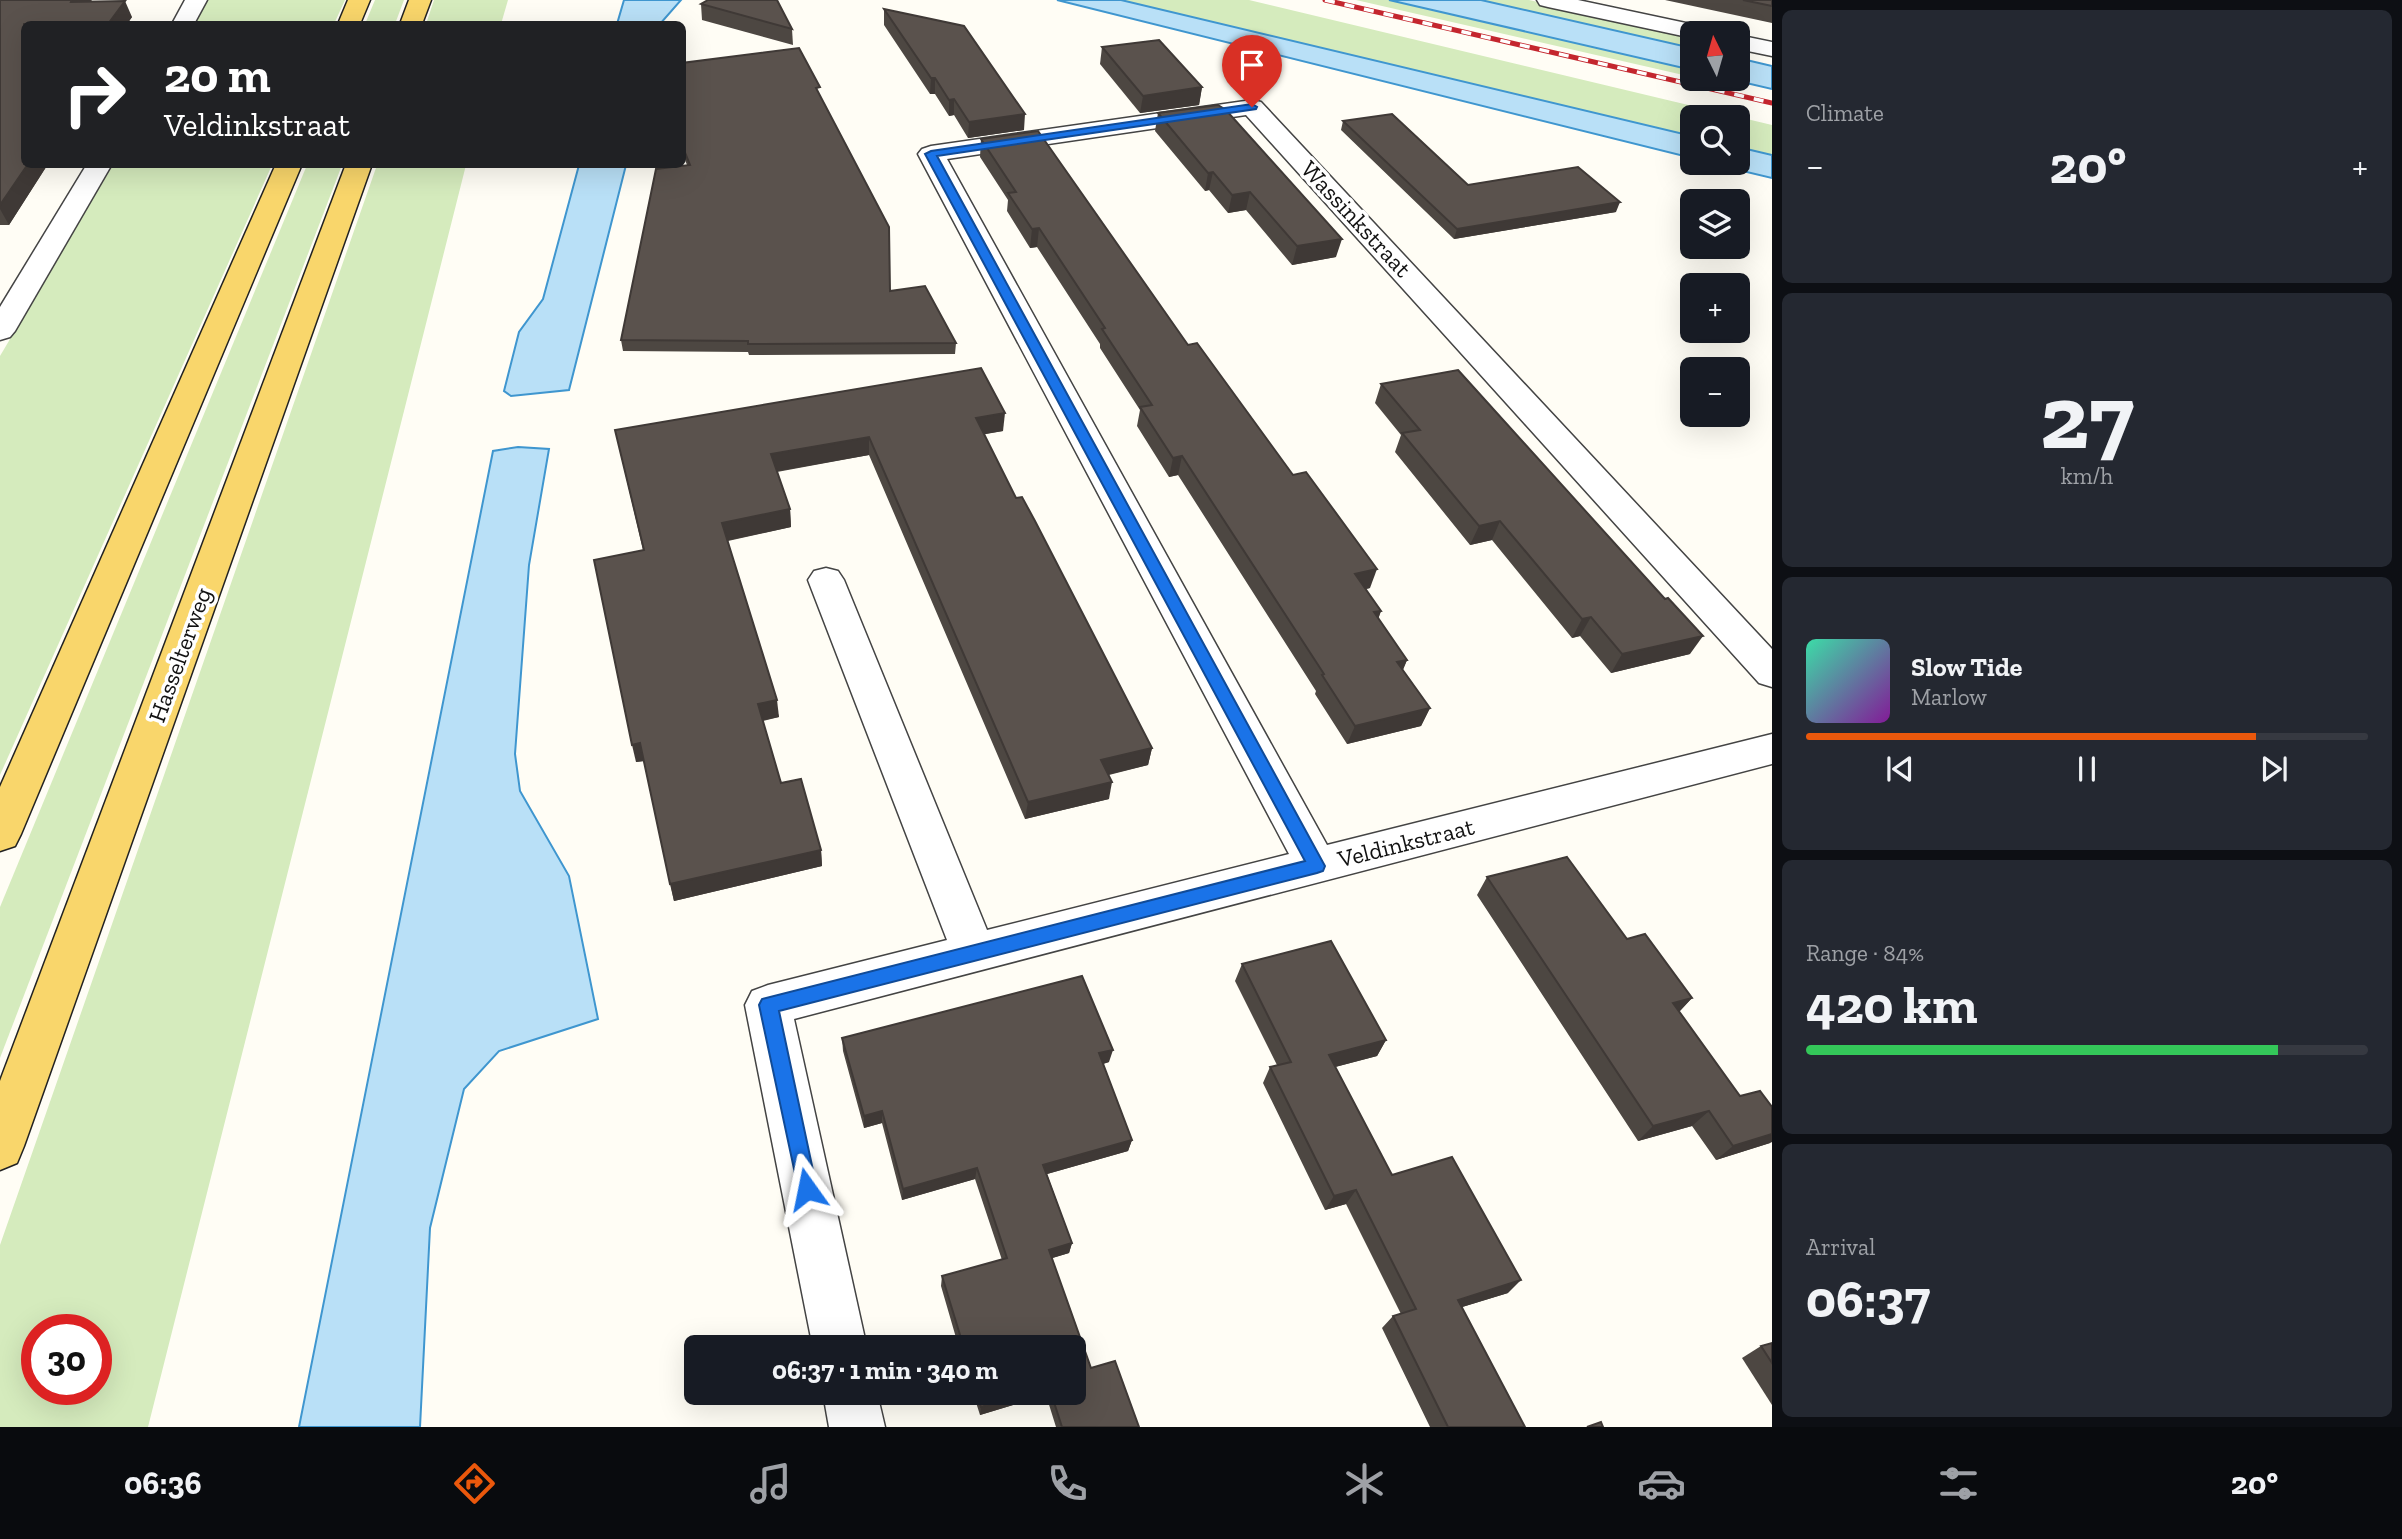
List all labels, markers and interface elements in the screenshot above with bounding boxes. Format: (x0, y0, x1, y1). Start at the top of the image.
north arrow (1680, 21, 1750, 91)
map controls (1680, 21, 1750, 427)
pin (1222, 35, 1282, 107)
text: 20 m (164, 46, 271, 105)
icon: arrive (1233, 46, 1271, 84)
icon: right (49, 49, 140, 140)
text: Climate (1806, 99, 1884, 127)
button: search (1680, 105, 1750, 175)
text: Veldinkstraat (164, 106, 350, 144)
text: 20° (2050, 134, 2126, 196)
text: − (1806, 143, 1824, 189)
text: + (2352, 143, 2368, 189)
street label: Wassinkstraat (1295, 154, 1418, 283)
button: layers (1680, 189, 1750, 259)
button: + (1680, 273, 1750, 343)
button: − (1680, 357, 1750, 427)
text: 27 (2040, 362, 2134, 471)
text: km/h (2061, 462, 2113, 490)
street label: Hasselterweg (142, 584, 217, 726)
text: Slow Tide (1911, 651, 2022, 683)
text: Marlow (1911, 683, 1987, 711)
icon: previous (1881, 750, 1919, 788)
icon: pause (2068, 750, 2106, 788)
icon: next (2255, 750, 2293, 788)
street label: Veldinkstraat (1334, 812, 1477, 874)
text: Range · 84% (1806, 939, 1924, 967)
text: 420 km (1806, 974, 1978, 1036)
position arrow (770, 1152, 844, 1226)
text: Arrival (1806, 1233, 1875, 1261)
text: 06:37 (1806, 1268, 1930, 1330)
speed limit sign: 30 (21, 1314, 112, 1405)
text: 06:37 · 1 min · 340 m (772, 1354, 998, 1386)
icon: directions (450, 1459, 499, 1508)
icon: music (746, 1459, 795, 1508)
icon: phone (1043, 1459, 1092, 1508)
icon: climate (1340, 1459, 1389, 1508)
icon: car (1637, 1459, 1686, 1508)
icon: filters (1934, 1459, 1983, 1508)
text: 06:36 (124, 1464, 202, 1502)
text: 20° (2231, 1464, 2278, 1502)

